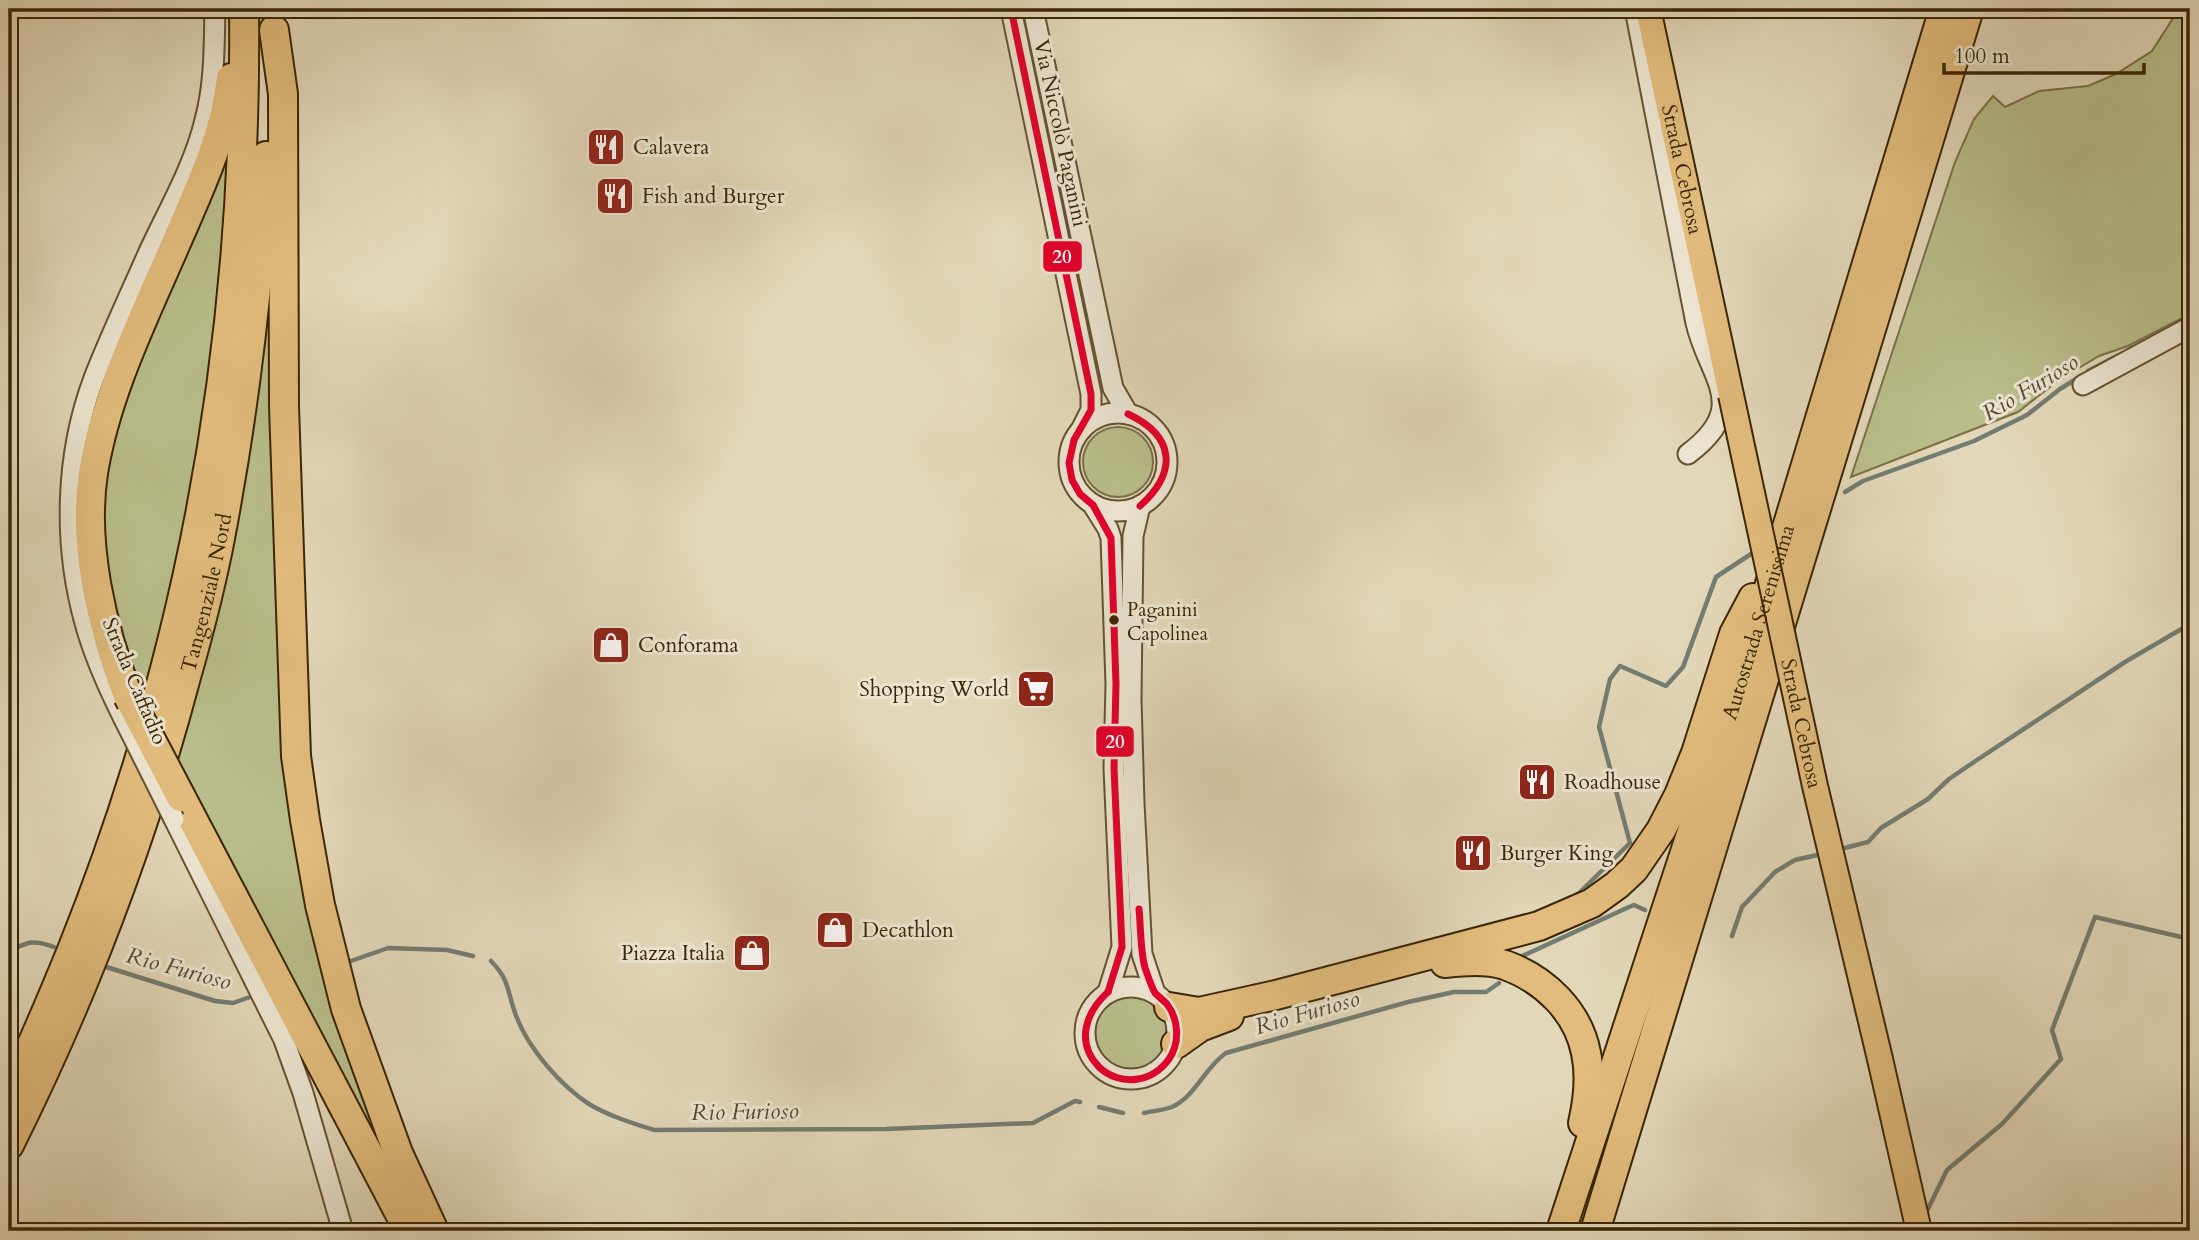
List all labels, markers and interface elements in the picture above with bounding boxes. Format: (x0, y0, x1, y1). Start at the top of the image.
scale bar (1944, 32, 2143, 76)
street label: Via Niccolò Paganini (1026, 37, 1095, 229)
text: 100 m (1954, 42, 2010, 71)
street label: Strada Cebrosa (1654, 102, 1710, 237)
restaurant icon: Calavera (585, 126, 627, 168)
place label: Calavera (633, 133, 709, 162)
restaurant icon: Fish and Burger (594, 175, 636, 217)
place label: Fish and Burger (642, 182, 785, 211)
line badge: 20 (1042, 240, 1083, 273)
text: 20 (1052, 244, 1072, 270)
water label: Rio Furioso (1976, 346, 2085, 428)
street label: Tangenziale Nord (174, 511, 239, 676)
street label: Autostrada Serenissima (1715, 521, 1802, 724)
place label: Paganini Capolinea (1127, 597, 1208, 647)
street label: Strada Caffadio (95, 613, 174, 749)
marker: Paganini Capolinea (1107, 613, 1121, 627)
shop icon: Conforama (590, 624, 632, 666)
place label: Conforama (638, 631, 739, 660)
street label: Strada Cebrosa (1773, 656, 1829, 791)
supermarket icon: Shopping World (1015, 668, 1057, 710)
place label: Shopping World (859, 675, 1009, 704)
line badge: 20 (1095, 725, 1135, 758)
text: 20 (1105, 729, 1125, 755)
restaurant icon: Roadhouse (1516, 761, 1558, 803)
place label: Roadhouse (1564, 768, 1661, 797)
restaurant icon: Burger King (1452, 832, 1494, 874)
place label: Burger King (1500, 839, 1614, 868)
shop icon: Decathlon (814, 909, 856, 951)
place label: Decathlon (862, 916, 954, 945)
shop icon: Piazza Italia (731, 932, 773, 974)
place label: Piazza Italia (621, 939, 725, 968)
water label: Rio Furioso (123, 940, 235, 997)
water label: Rio Furioso (1251, 983, 1363, 1042)
water label: Rio Furioso (691, 1095, 799, 1128)

